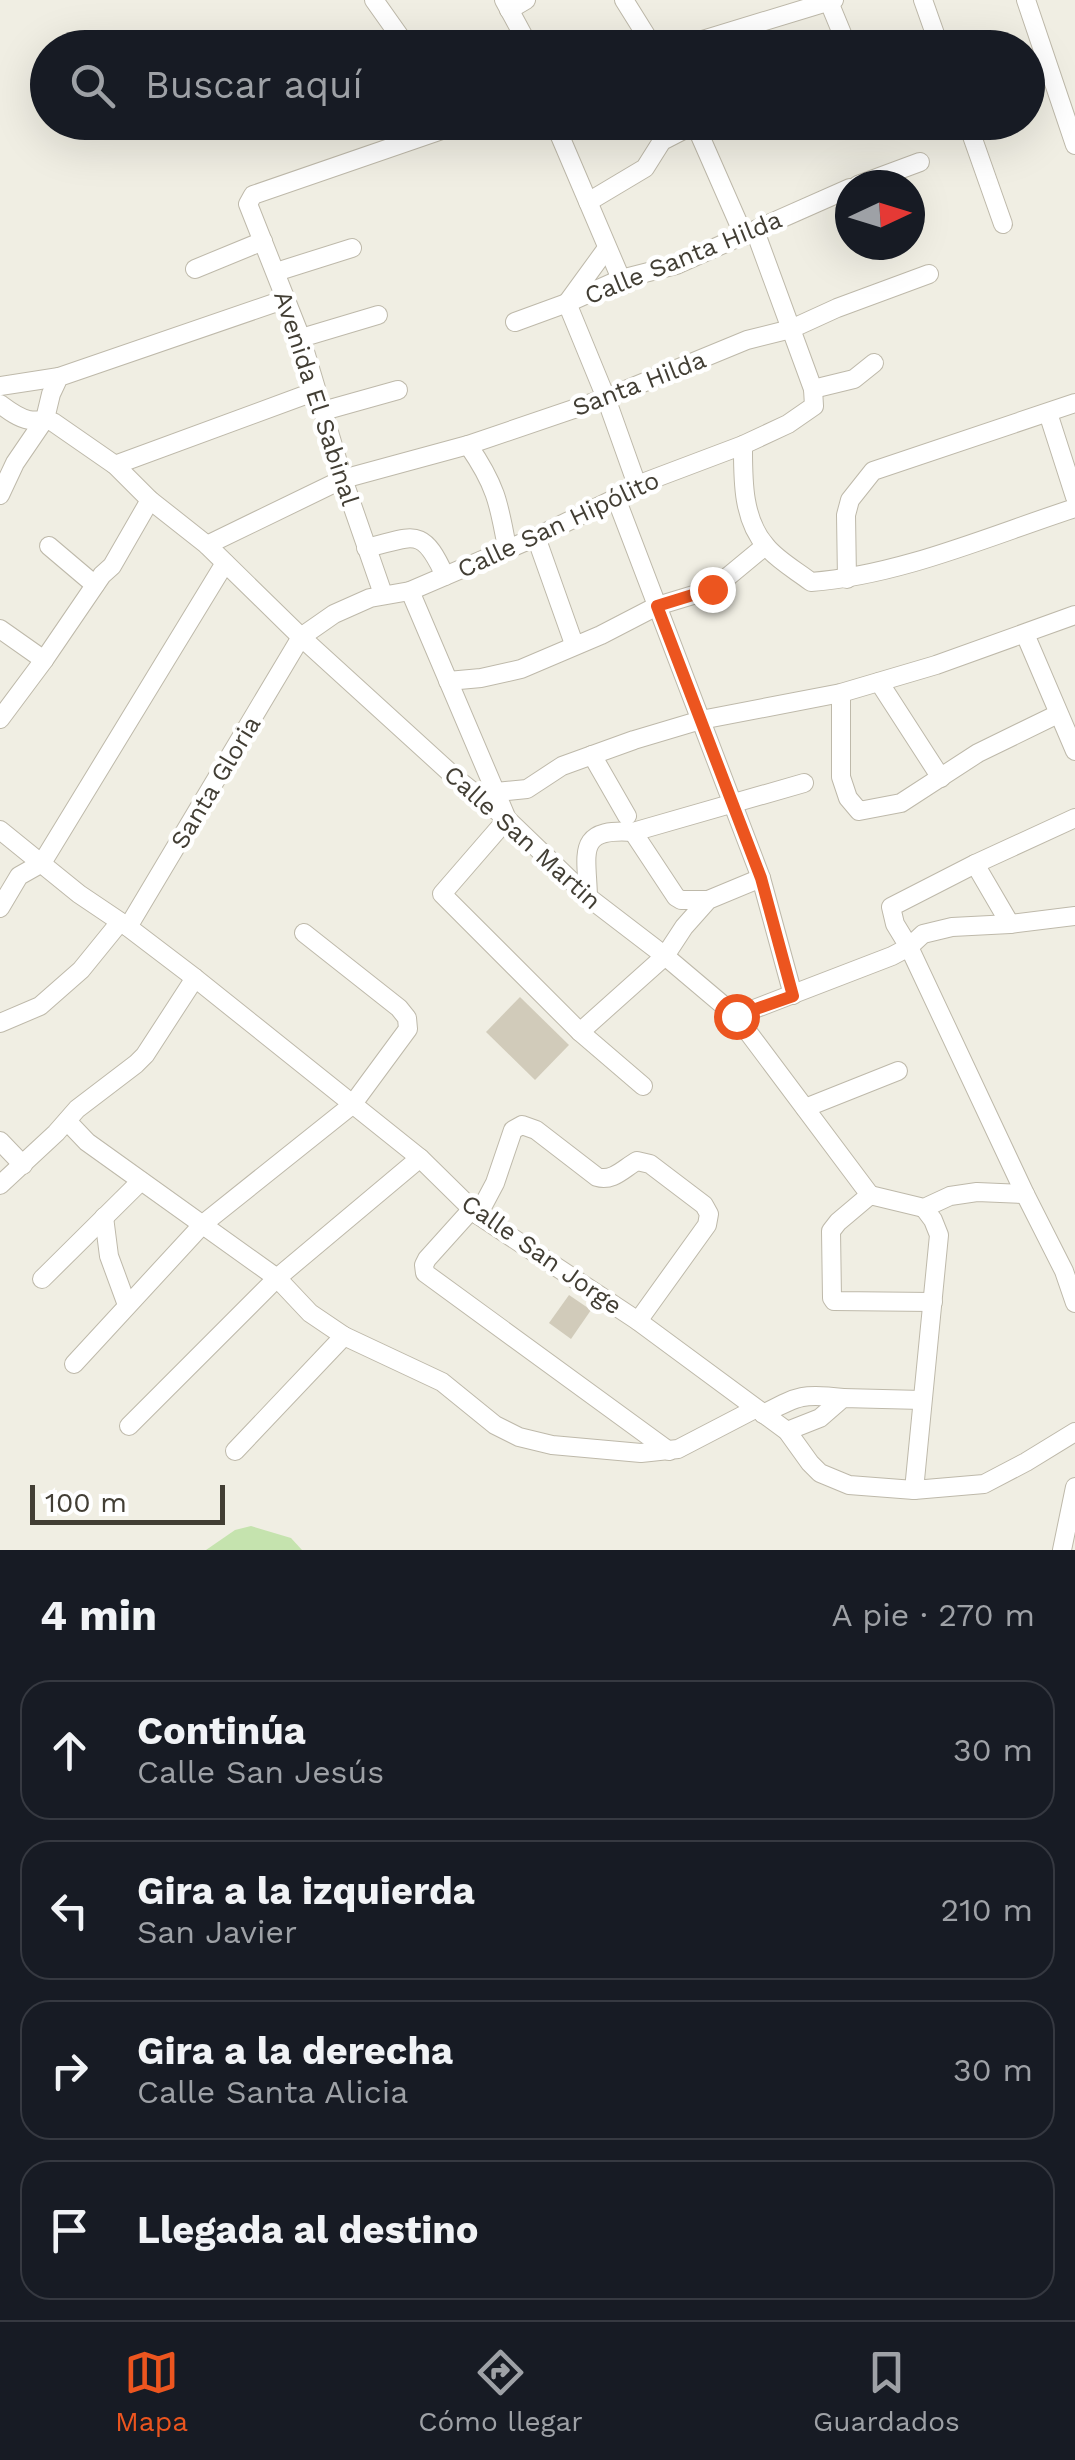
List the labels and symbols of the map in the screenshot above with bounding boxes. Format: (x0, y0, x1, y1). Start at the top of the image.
north arrow (835, 170, 925, 260)
street label: Calle Santa Hilda (580, 205, 786, 310)
street label: Avenida El Sabinal (268, 287, 365, 509)
street label: Santa Hilda (569, 345, 710, 422)
street label: Calle San Hipólito (453, 465, 664, 584)
route end (690, 567, 736, 613)
street label: Santa Gloria (164, 711, 266, 854)
street label: Calle San Martin (438, 759, 607, 915)
route start (714, 994, 760, 1040)
street label: Calle San Jorge (456, 1188, 627, 1321)
scale bar (30, 1480, 225, 1524)

